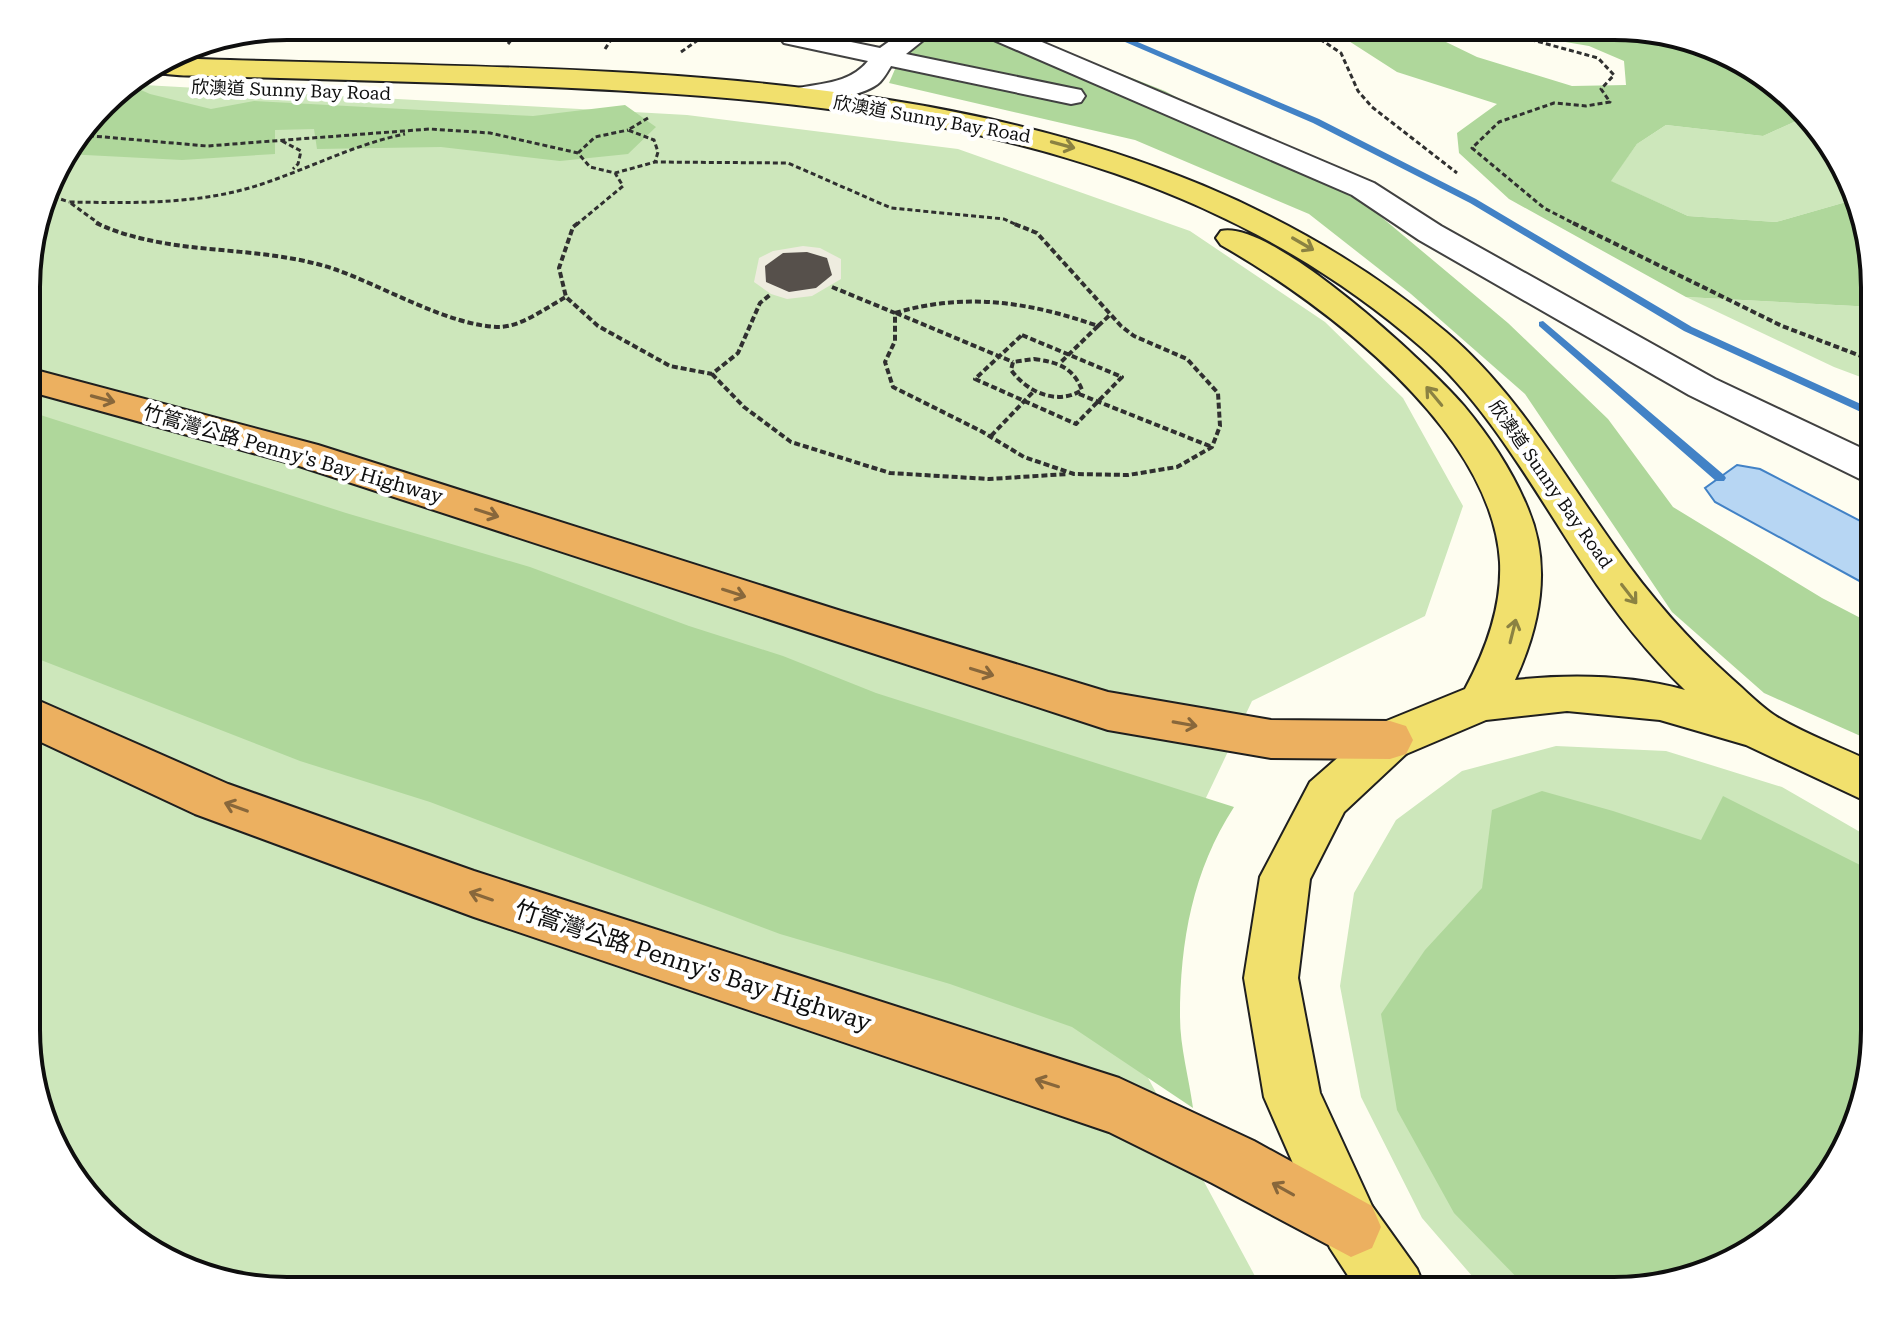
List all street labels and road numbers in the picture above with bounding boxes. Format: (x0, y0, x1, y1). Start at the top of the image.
street label: 欣澳道 Sunny Bay Road (191, 76, 392, 104)
street label: 欣澳道 Sunny Bay Road (832, 91, 1033, 147)
street label: 欣澳道 Sunny Bay Road (1485, 396, 1617, 572)
street label: 竹篙灣公路 Penny's Bay Highway (140, 400, 446, 508)
street label: 竹篙灣公路 Penny's Bay Highway (511, 895, 876, 1037)

